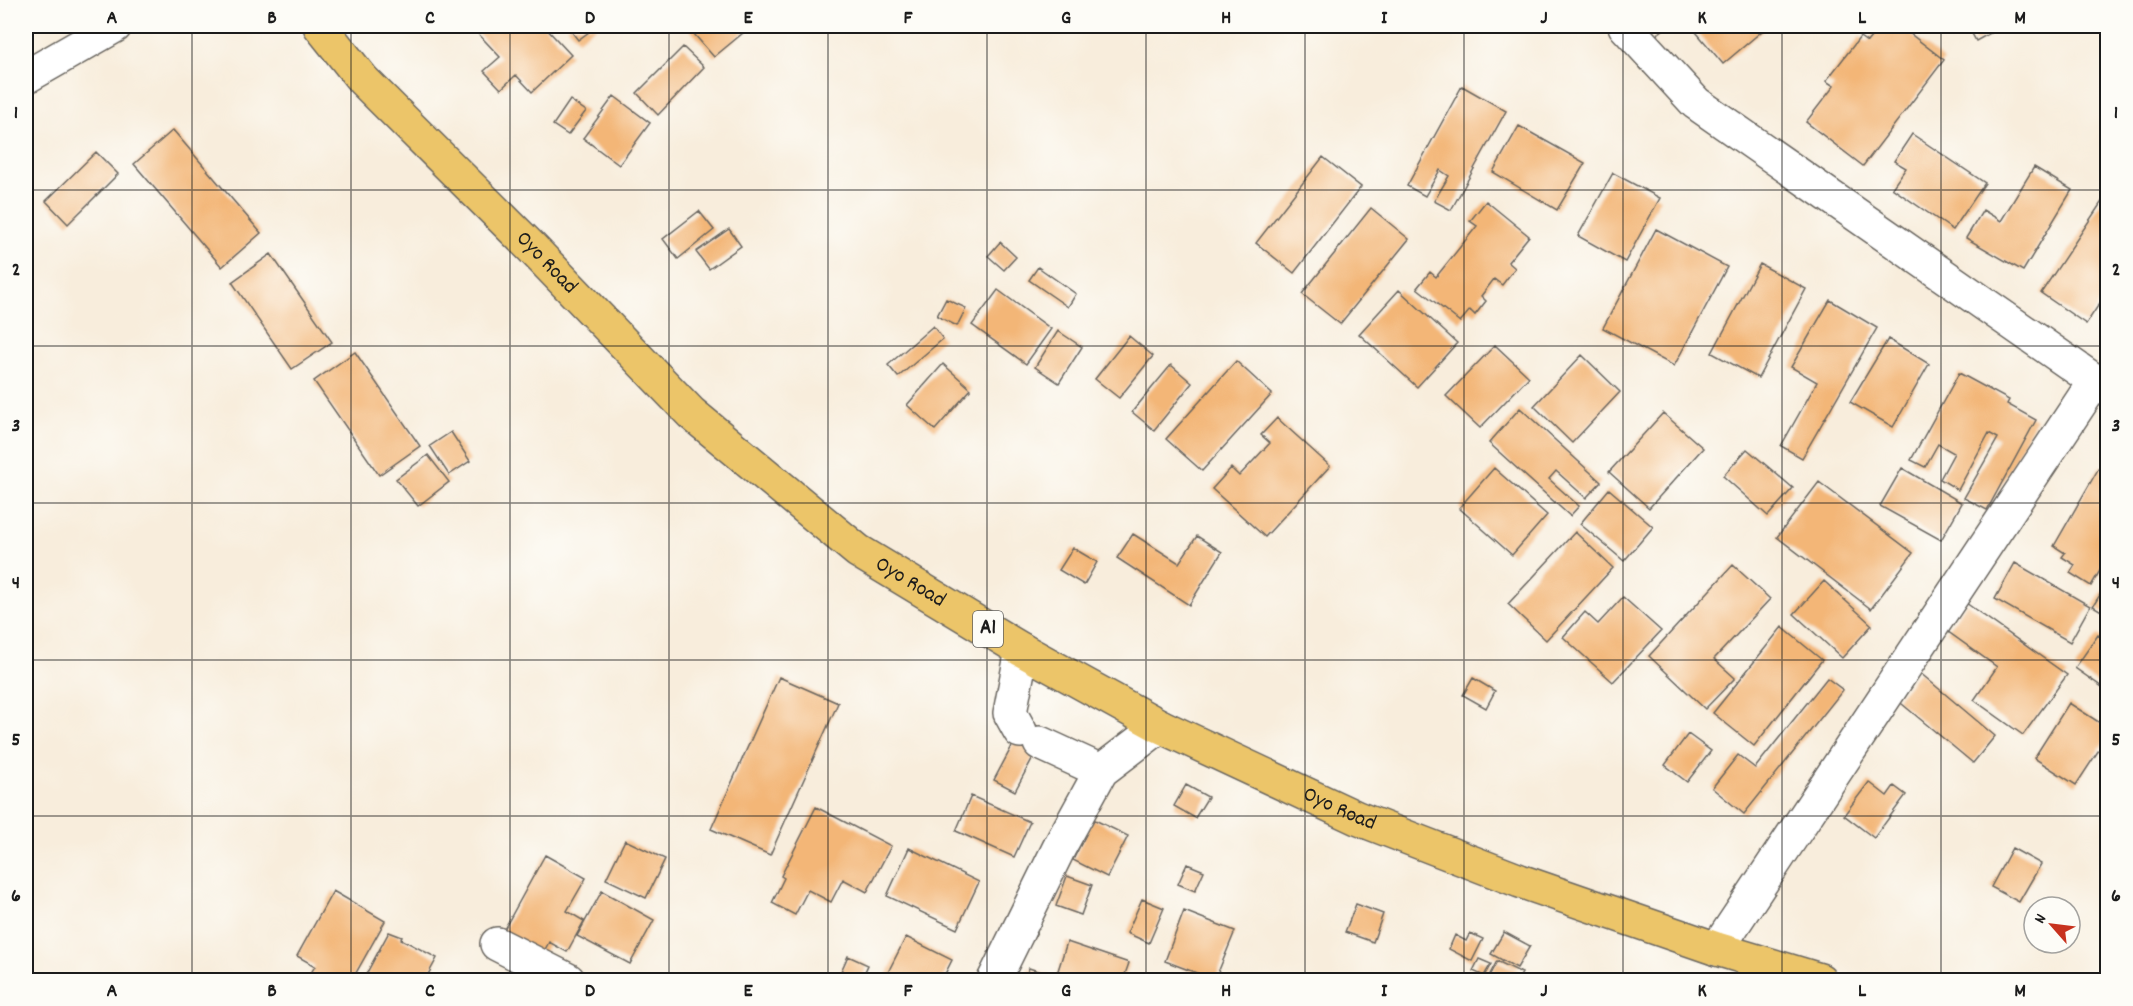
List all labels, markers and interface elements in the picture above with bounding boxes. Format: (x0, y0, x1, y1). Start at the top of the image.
text: A (107, 5, 118, 33)
text: B (267, 5, 277, 33)
text: C (425, 5, 435, 33)
text: D (585, 5, 596, 33)
text: E (743, 5, 753, 33)
text: F (904, 5, 914, 33)
text: G (1061, 5, 1071, 33)
text: H (1221, 5, 1231, 33)
text: I (1381, 5, 1388, 33)
text: J (1540, 5, 1548, 33)
text: K (1697, 5, 1707, 33)
text: L (1858, 5, 1867, 33)
text: M (2014, 5, 2026, 33)
text: 1 (14, 100, 18, 128)
text: 1 (2114, 100, 2118, 128)
street label: Oyo Road (508, 224, 584, 302)
text: 2 (12, 257, 20, 285)
text: 2 (2112, 257, 2120, 285)
text: 3 (12, 413, 20, 441)
text: 3 (2112, 413, 2120, 441)
street label: Oyo Road (869, 549, 951, 616)
text: 4 (12, 570, 20, 598)
text: 4 (2112, 570, 2120, 598)
road number: A1 (973, 611, 1003, 647)
text: 5 (11, 727, 21, 755)
text: 5 (2111, 727, 2121, 755)
street label: Oyo Road (1298, 779, 1380, 839)
text: 6 (11, 883, 21, 911)
text: 6 (2111, 883, 2121, 911)
north arrow (2022, 895, 2082, 955)
text: N (2029, 910, 2053, 928)
text: A (107, 978, 118, 1006)
text: B (267, 978, 277, 1006)
text: C (425, 978, 435, 1006)
text: D (585, 978, 596, 1006)
text: E (743, 978, 753, 1006)
text: F (904, 978, 914, 1006)
text: G (1061, 978, 1071, 1006)
text: H (1221, 978, 1231, 1006)
text: I (1381, 978, 1388, 1006)
text: J (1540, 978, 1548, 1006)
text: K (1697, 978, 1707, 1006)
text: L (1858, 978, 1867, 1006)
text: M (2014, 978, 2026, 1006)

